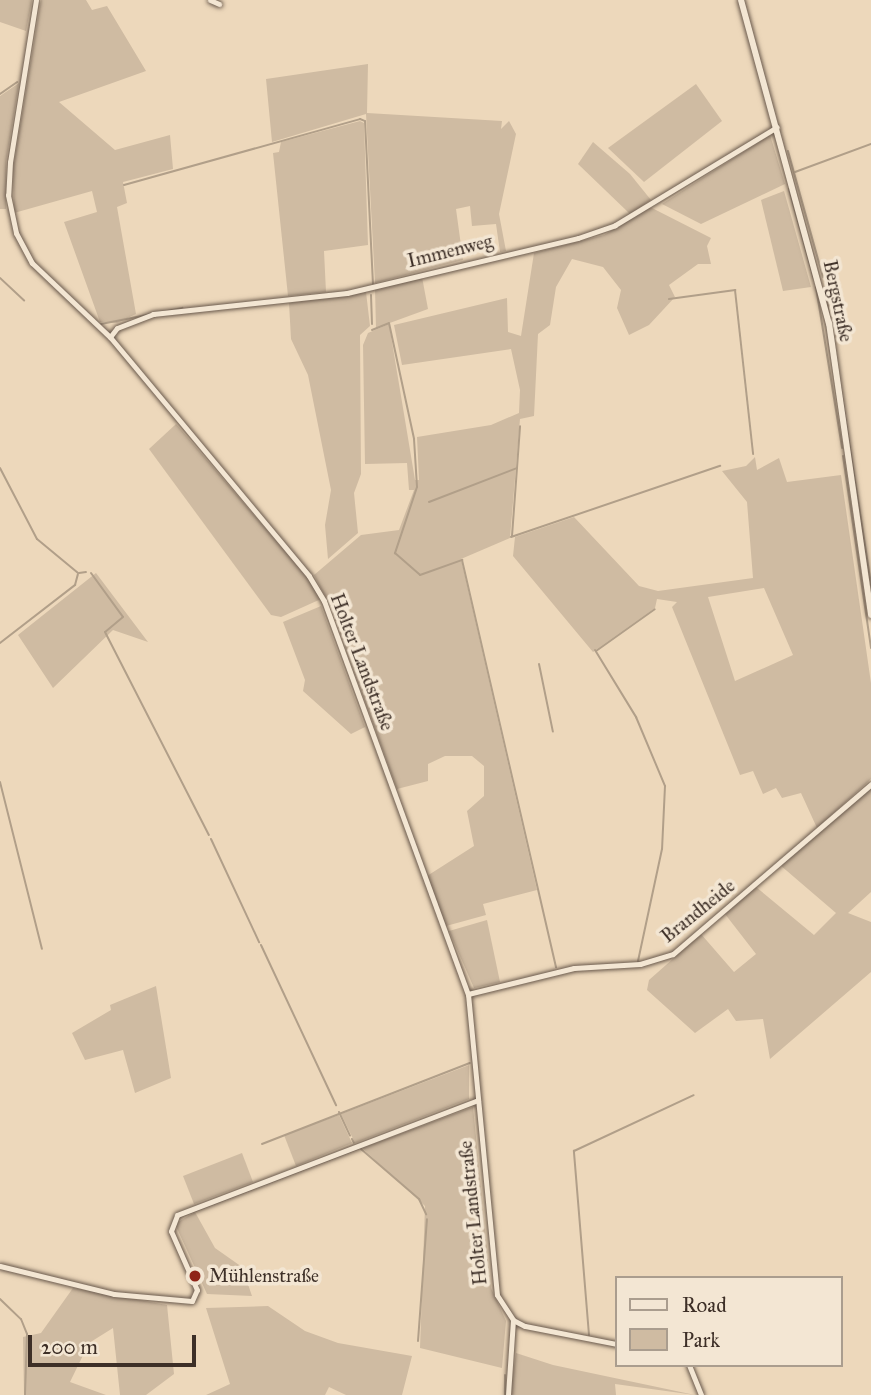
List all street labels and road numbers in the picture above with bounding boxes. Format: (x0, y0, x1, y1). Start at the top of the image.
street label: Immenweg (405, 229, 495, 273)
street label: Bergstraße (818, 258, 858, 344)
street label: Holter Landstraße (325, 590, 399, 734)
street label: Brandheide (656, 874, 740, 948)
street label: Holter Landstraße (454, 1140, 492, 1286)

